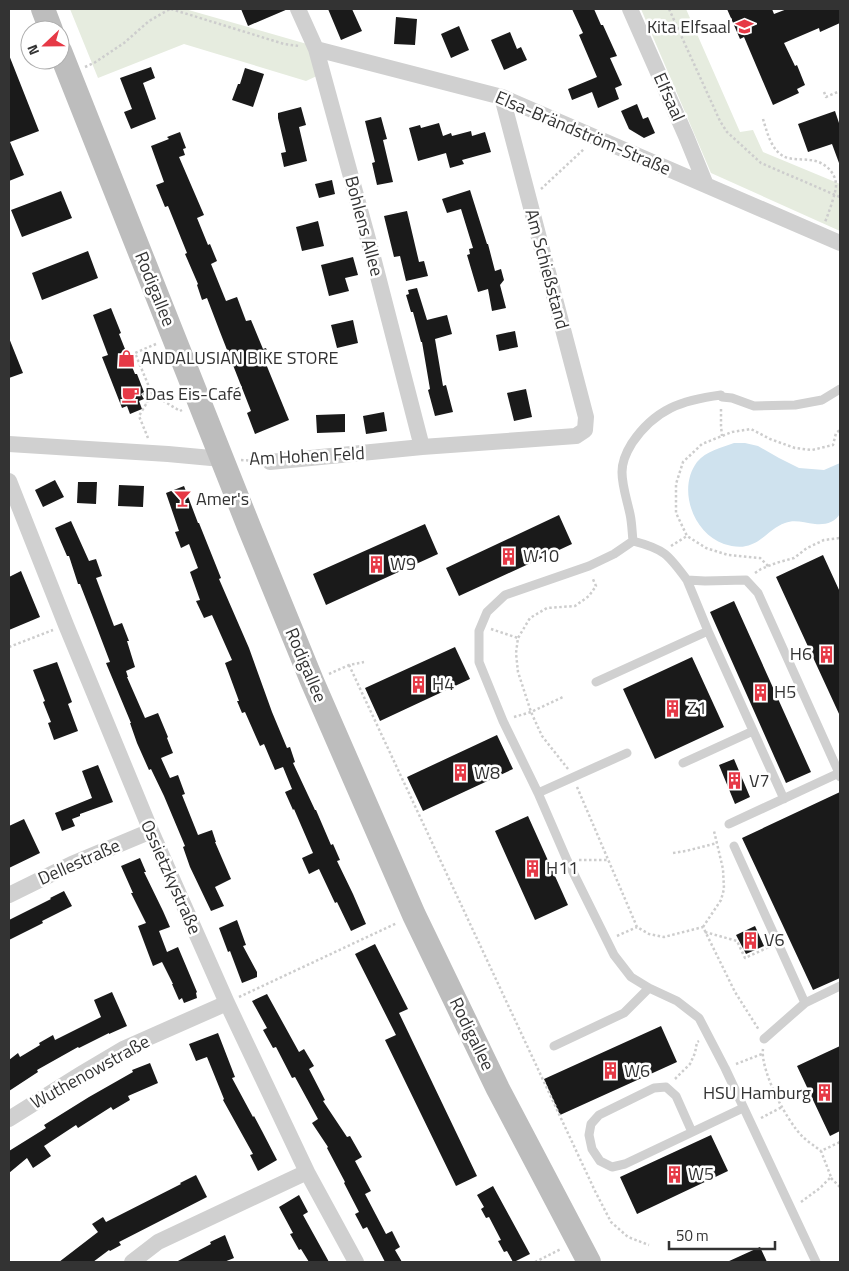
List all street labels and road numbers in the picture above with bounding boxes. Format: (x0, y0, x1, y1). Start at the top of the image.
street label: Elfsaal (647, 68, 692, 125)
street label: Elsa-Brändström-Straße (491, 83, 675, 182)
street label: Bohlens Allee (338, 173, 391, 279)
street label: Am Schießstand (518, 206, 576, 332)
street label: Rodigallee (128, 247, 183, 330)
street label: Am Hohen Feld (249, 439, 365, 472)
street label: Rodigallee (279, 623, 334, 706)
street label: Ossietzkystraße (134, 815, 209, 938)
street label: Dellestraße (33, 831, 124, 892)
street label: Rodigallee (443, 993, 502, 1075)
street label: Wuthenowstraße (25, 1028, 154, 1115)

